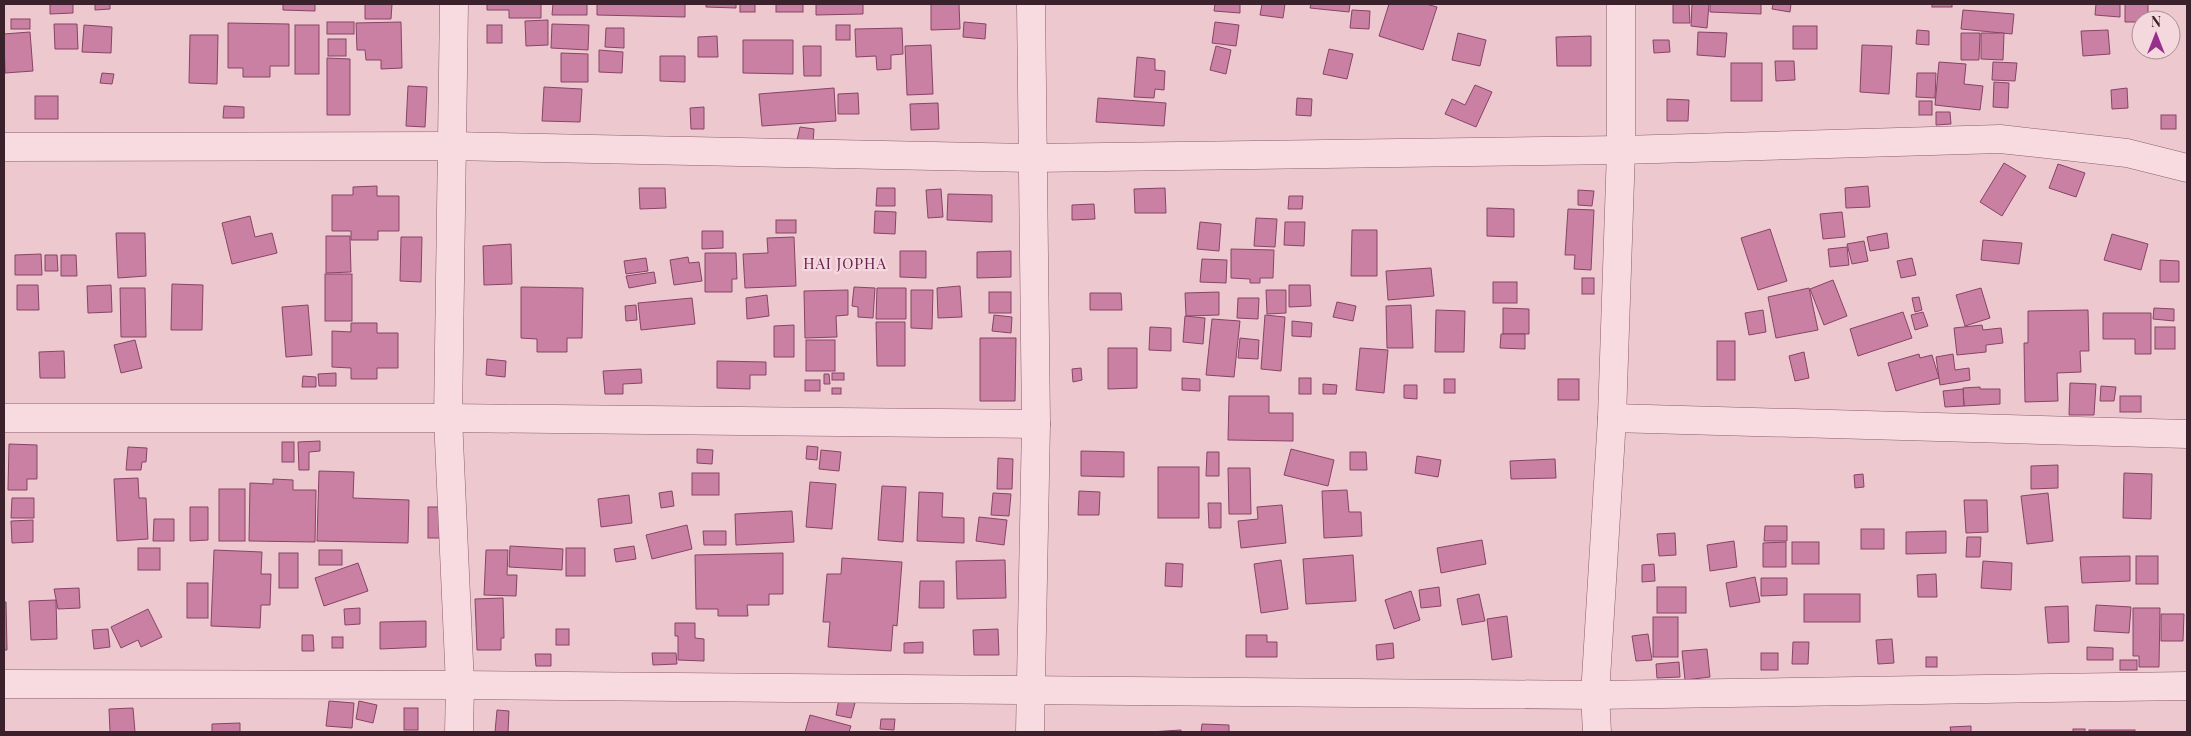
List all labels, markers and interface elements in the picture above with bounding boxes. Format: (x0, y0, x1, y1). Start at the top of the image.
north arrow (2131, 10, 2181, 60)
text: N (2151, 12, 2161, 31)
district label: HAI JOPHA (803, 253, 887, 273)

